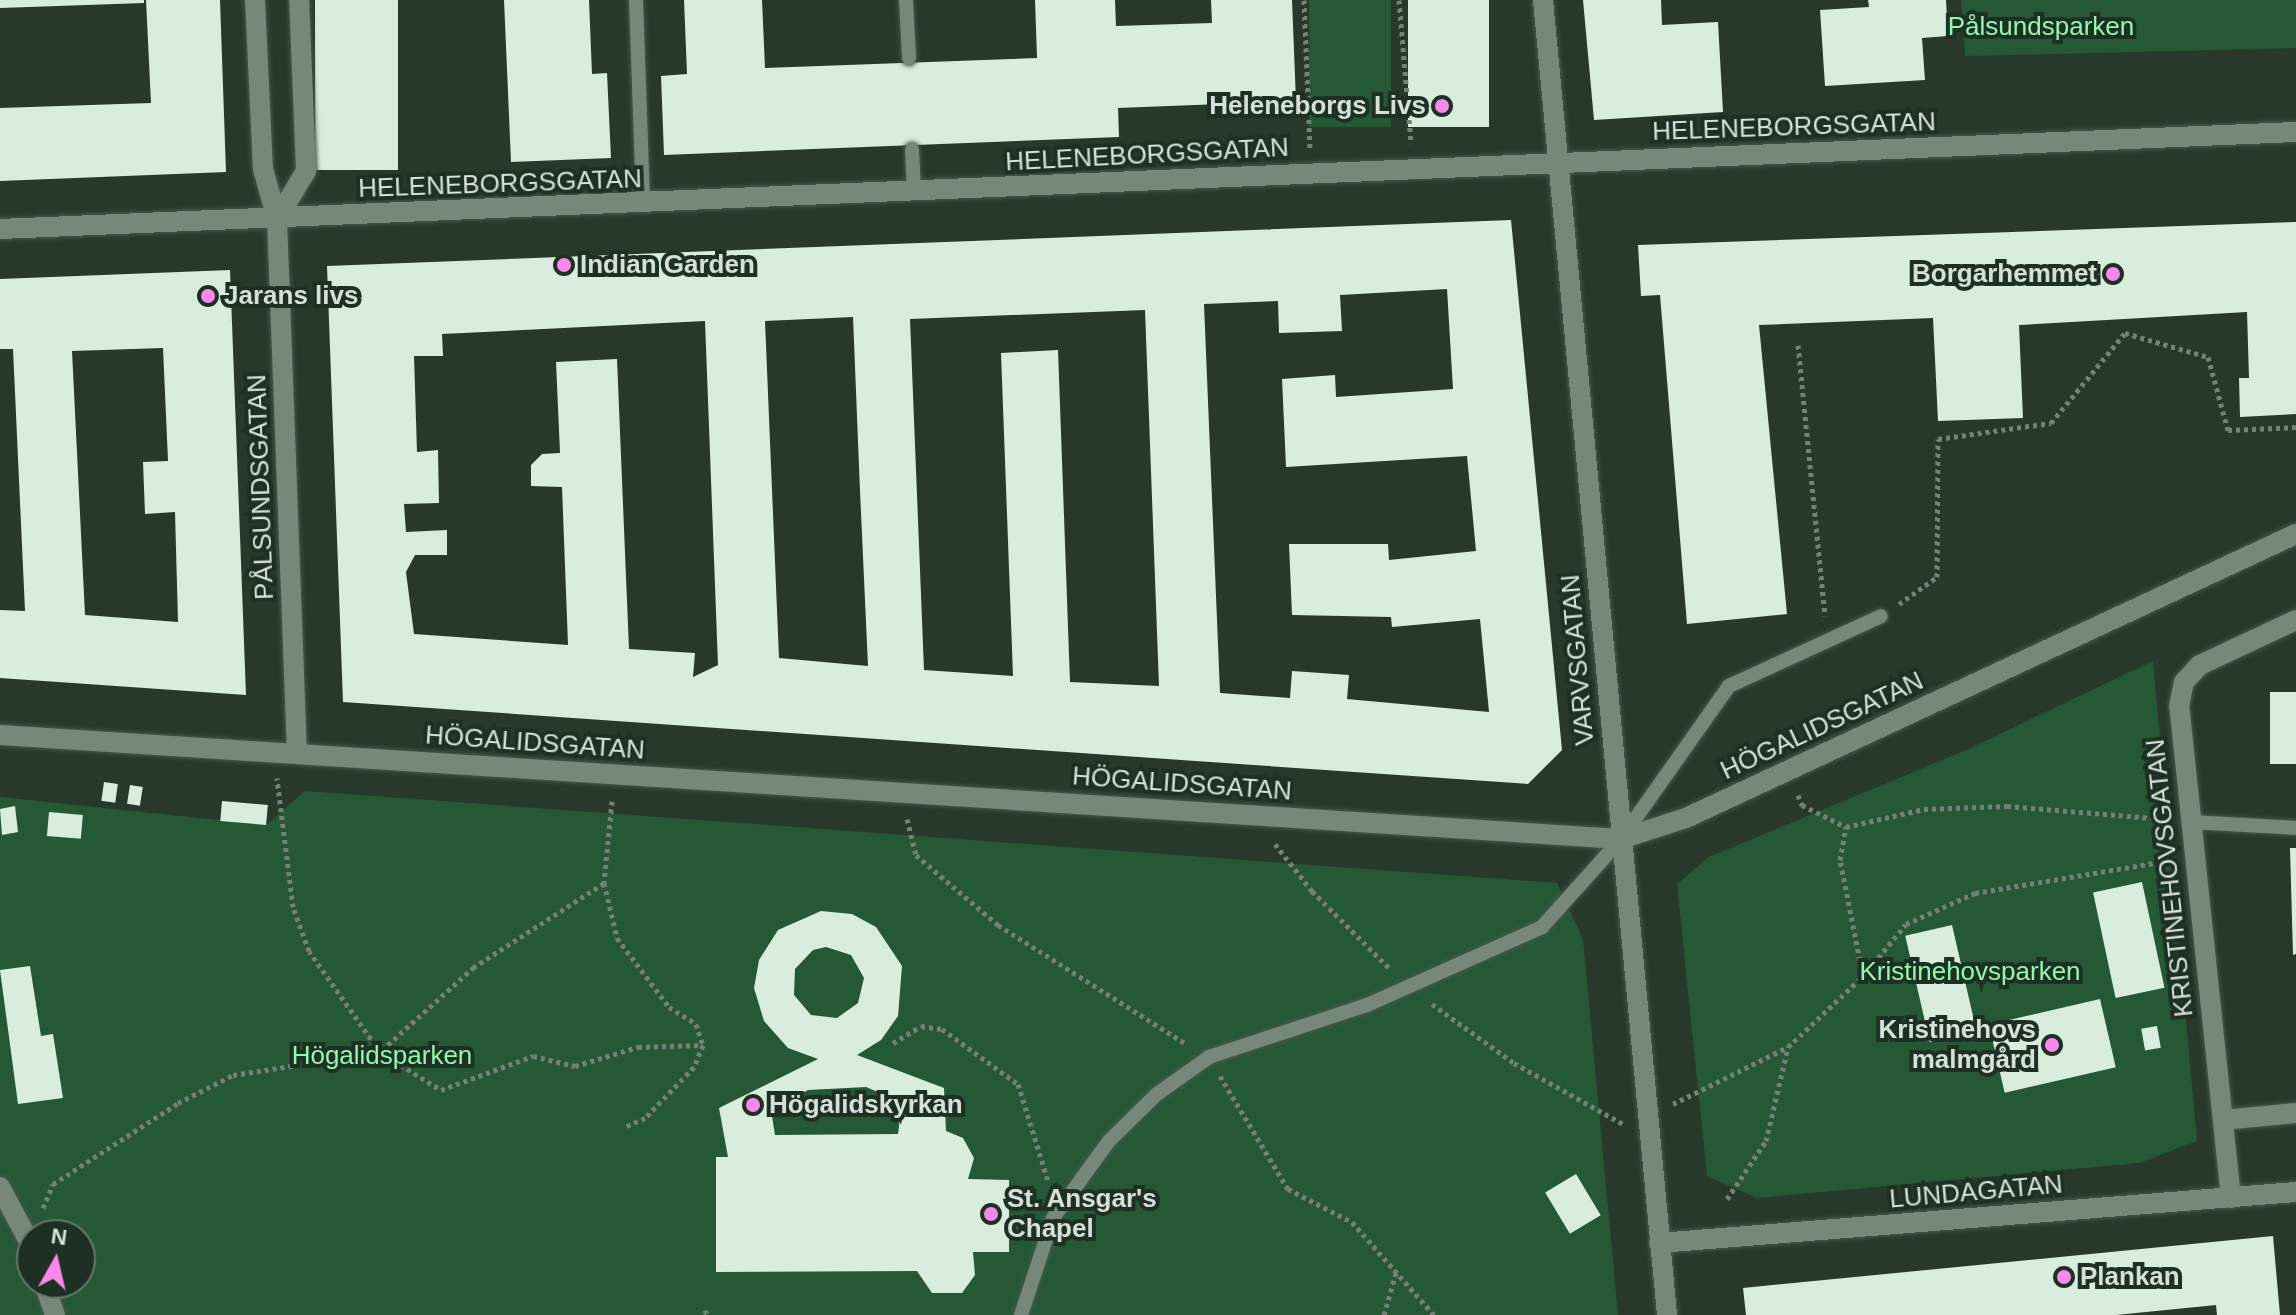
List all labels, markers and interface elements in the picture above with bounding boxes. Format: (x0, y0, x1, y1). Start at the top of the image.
park label: Pålsundsparken (1948, 11, 2134, 43)
place label: Heleneborgs Livs (1209, 90, 1426, 122)
marker: Heleneborgs Livs (1433, 97, 1451, 115)
street label: HELENEBORGSGATAN (1652, 106, 1936, 148)
street label: HELENEBORGSGATAN (1005, 132, 1289, 178)
street label: HELENEBORGSGATAN (358, 163, 642, 205)
place label: Indian Garden (580, 249, 755, 281)
marker: Indian Garden (555, 256, 573, 274)
place label: Borgarhemmet (1912, 258, 2097, 290)
marker: Borgarhemmet (2104, 265, 2122, 283)
place label: Jarans livs (224, 280, 358, 312)
marker: Jarans livs (199, 287, 217, 305)
street label: PÅLSUNDSGATAN (241, 374, 281, 600)
street label: VARVSGATAN (1555, 573, 1601, 747)
street label: HÖGALIDSGATAN (1716, 665, 1928, 787)
street label: HÖGALIDSGATAN (424, 720, 646, 766)
street label: KRISTINEHOVSGATAN (2140, 737, 2200, 1019)
street label: HÖGALIDSGATAN (1071, 761, 1293, 807)
park label: Kristinehovsparken (1859, 956, 2081, 988)
place label: Kristinehovs malmgård (1879, 1014, 2036, 1076)
marker: Kristinehovs malmgård (2043, 1036, 2061, 1054)
park label: Högalidsparken (292, 1040, 472, 1072)
place label: Högalidskyrkan (769, 1089, 963, 1121)
marker: Högalidskyrkan (744, 1096, 762, 1114)
street label: LUNDAGATAN (1888, 1169, 2064, 1215)
place label: St. Ansgar's Chapel (1007, 1183, 1158, 1244)
marker: St. Ansgar's Chapel (982, 1205, 1000, 1223)
north arrow (16, 1219, 96, 1299)
text: N (50, 1223, 69, 1250)
place label: Plankan (2080, 1261, 2180, 1293)
marker: Plankan (2055, 1268, 2073, 1286)

